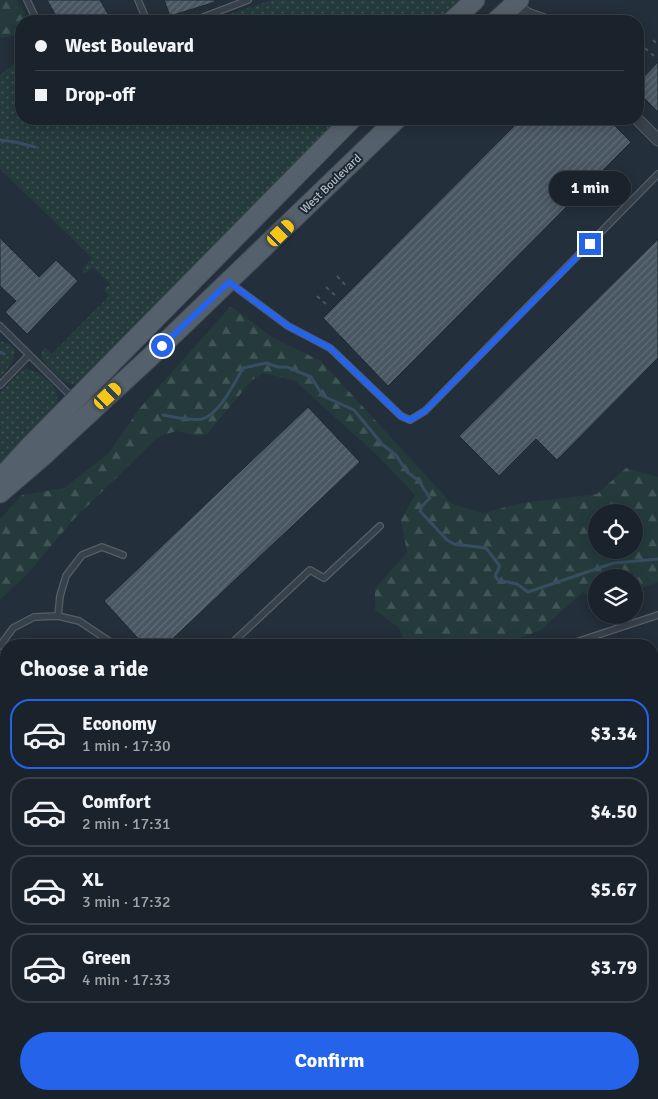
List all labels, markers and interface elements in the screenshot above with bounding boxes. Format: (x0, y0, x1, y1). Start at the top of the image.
text: West Boulevard (65, 34, 194, 58)
text: Drop-off (65, 83, 135, 107)
street label: West Boulevard (297, 151, 365, 217)
callout: 1 min (549, 172, 631, 206)
text: 1 min (571, 178, 609, 198)
car (264, 217, 297, 249)
route end (579, 233, 601, 255)
route start (151, 335, 173, 357)
car (91, 380, 124, 412)
map controls (588, 504, 643, 624)
button: locate (588, 504, 643, 559)
button: layers (588, 569, 643, 624)
text: Choose a ride (20, 655, 148, 682)
icon: car (22, 712, 67, 757)
text: Economy (82, 712, 156, 736)
text: $3.34 (591, 722, 637, 746)
text: 1 min · 17:30 (82, 736, 171, 756)
icon: car (22, 790, 67, 835)
text: Comfort (82, 790, 151, 814)
text: $4.50 (591, 800, 637, 824)
text: 2 min · 17:31 (82, 814, 171, 834)
icon: car (22, 868, 67, 913)
text: XL (82, 868, 104, 892)
text: $5.67 (591, 878, 637, 902)
text: 3 min · 17:32 (82, 892, 171, 912)
icon: car (22, 946, 67, 991)
text: Green (82, 946, 131, 970)
text: $3.79 (591, 956, 637, 980)
text: 4 min · 17:33 (82, 970, 171, 990)
button: Confirm (20, 1032, 639, 1090)

